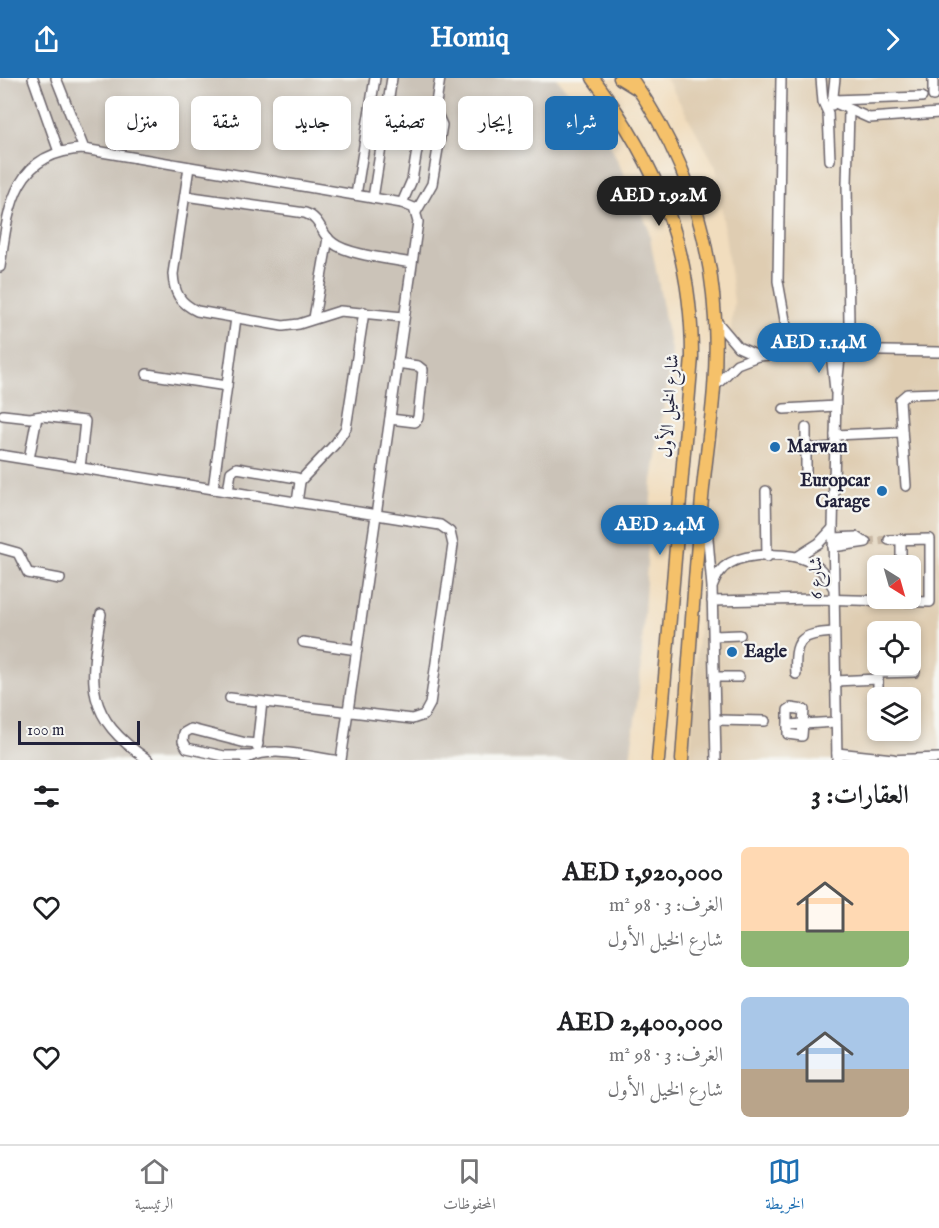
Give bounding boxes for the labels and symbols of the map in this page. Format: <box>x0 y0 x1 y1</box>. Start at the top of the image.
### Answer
pin: AED 1.92M <box>590 176 728 227</box>
pin: AED 1.14M <box>750 323 888 374</box>
street label: شارع الخيل الأول <box>652 353 687 459</box>
place label: Marwan <box>787 436 848 459</box>
marker: Marwan <box>768 440 782 454</box>
place label: Europcar Garage <box>800 470 871 514</box>
marker: Europcar Garage <box>875 484 889 498</box>
pin: AED 2.4M <box>598 505 722 556</box>
north arrow <box>867 555 921 609</box>
street label: شارع 6 <box>805 556 831 600</box>
place label: Eagle <box>744 641 788 664</box>
marker: Eagle <box>725 645 739 659</box>
scale bar <box>18 718 140 746</box>

